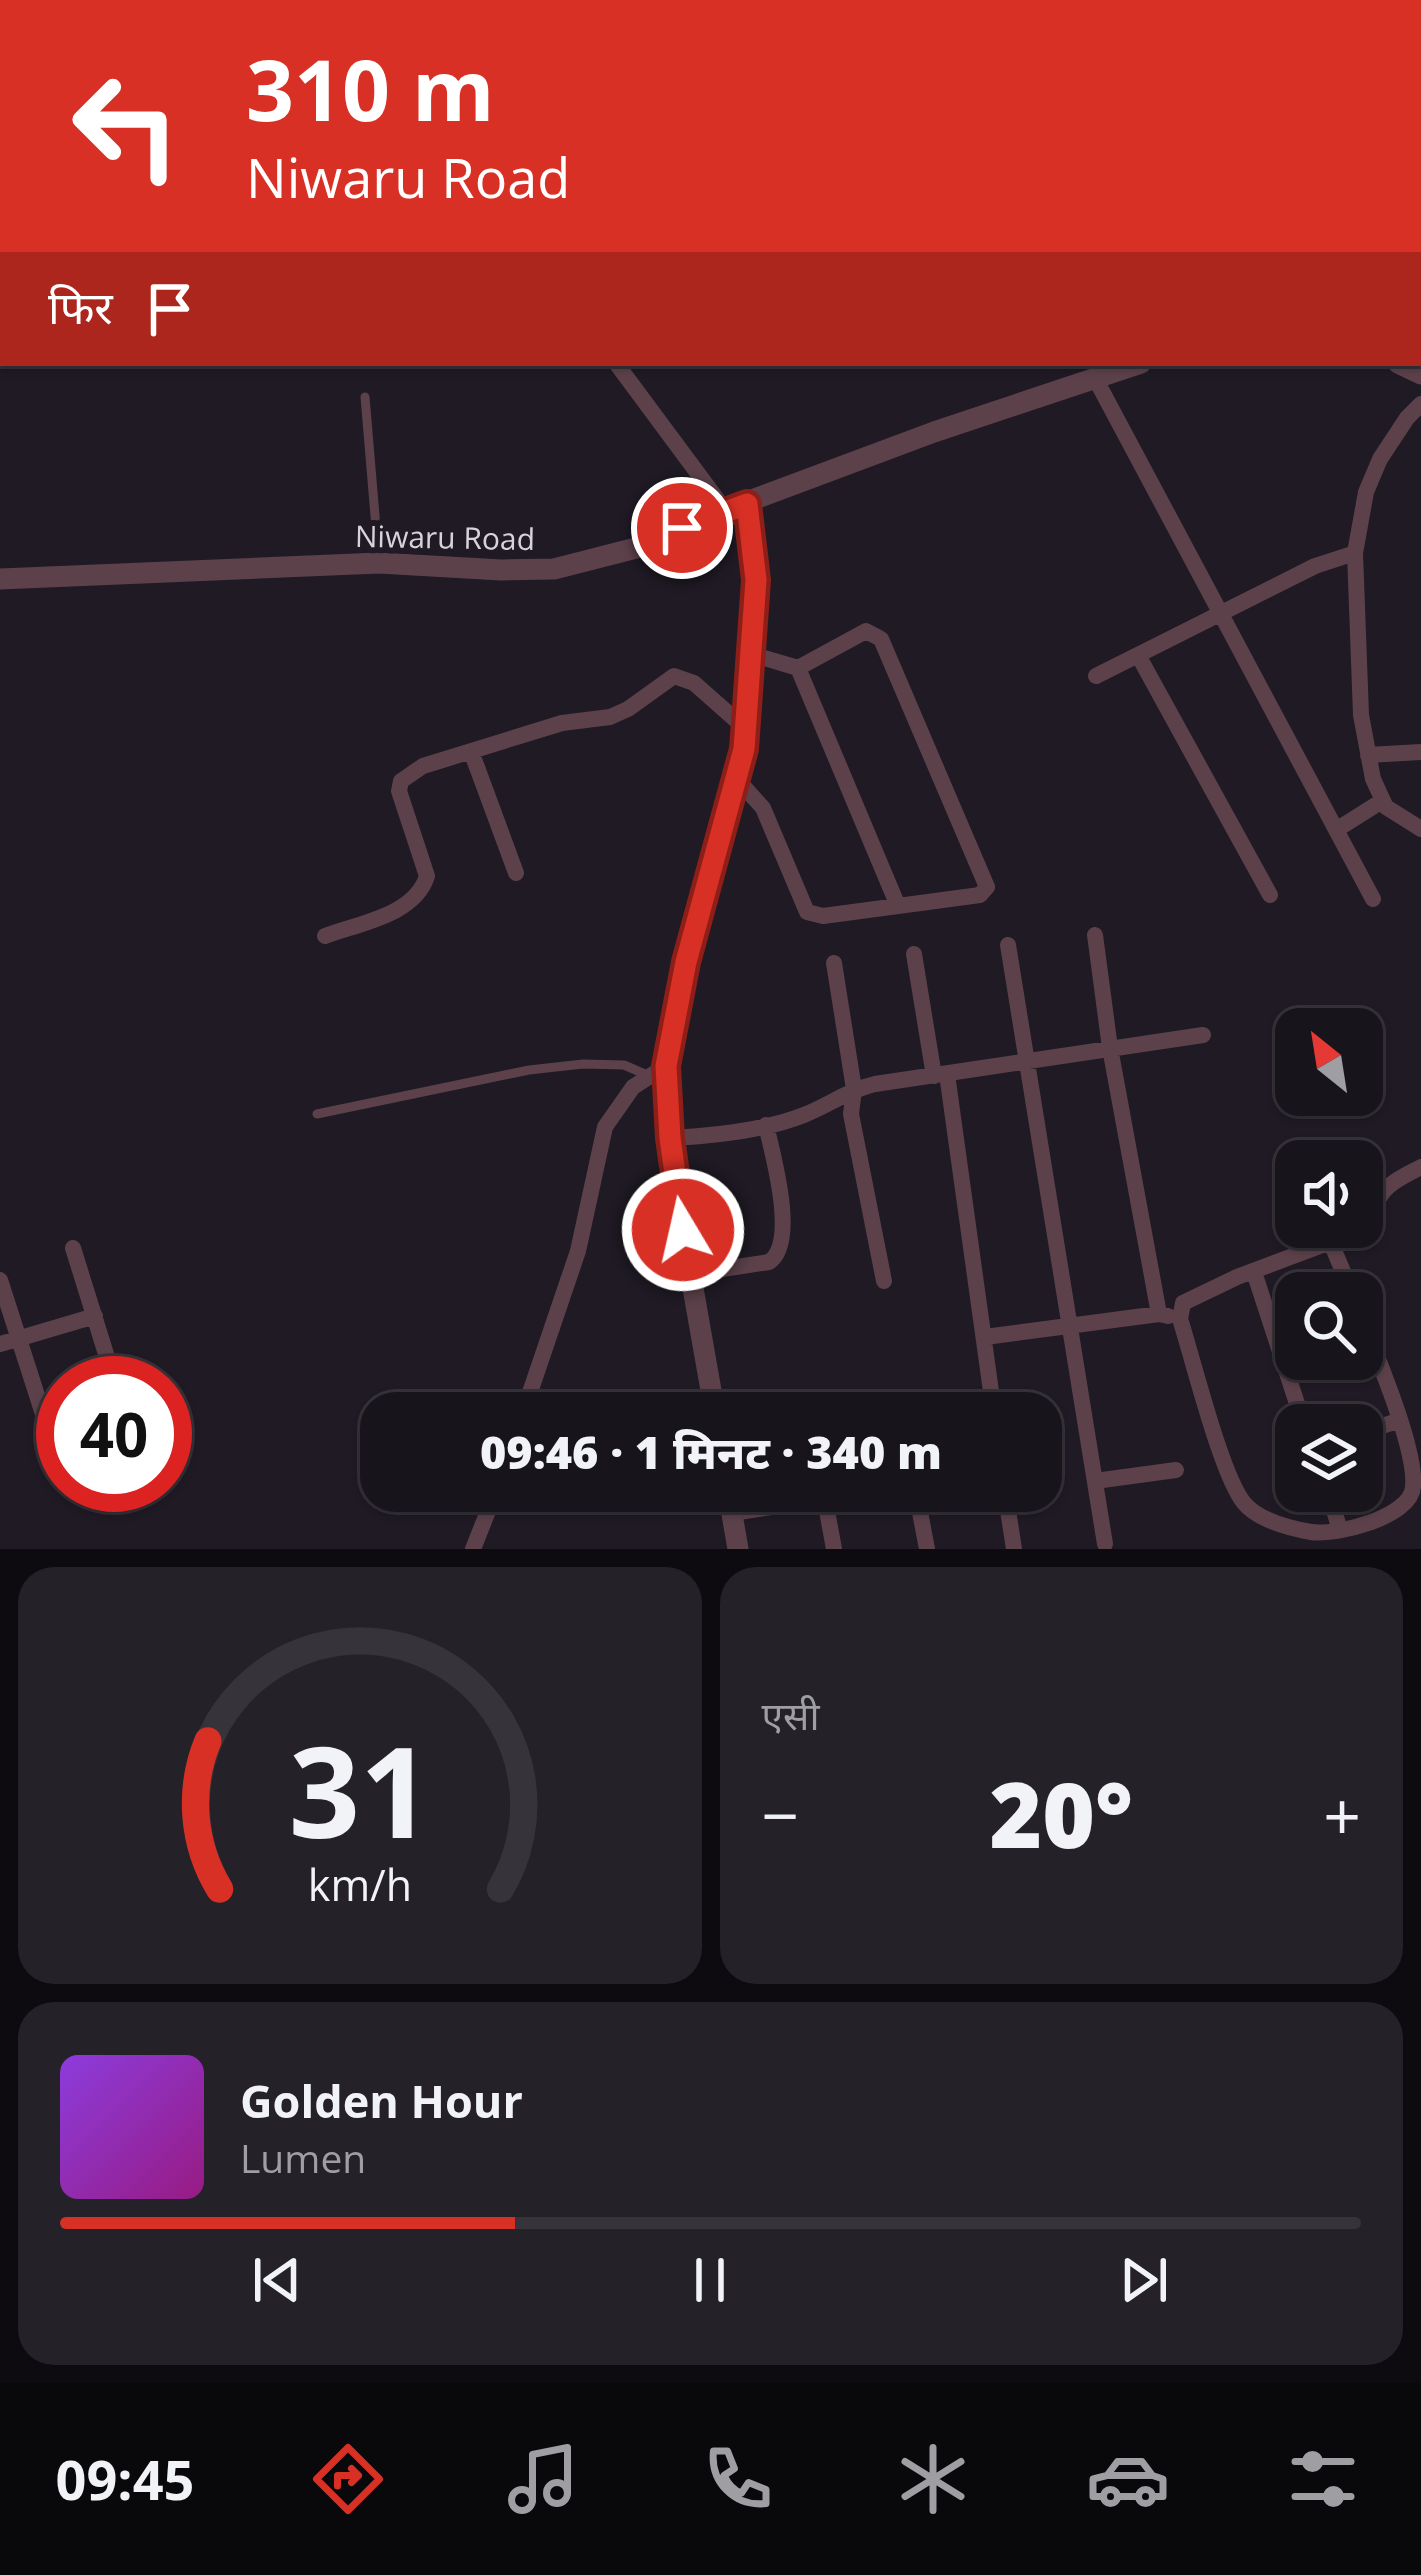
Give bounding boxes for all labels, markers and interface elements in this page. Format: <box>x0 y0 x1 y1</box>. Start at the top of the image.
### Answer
text: 310 m <box>246 31 494 146</box>
icon: left <box>48 48 204 204</box>
text: Niwaru Road <box>246 140 570 214</box>
text: फिर <box>48 276 113 337</box>
icon: arrive <box>137 276 203 342</box>
pin <box>631 477 733 579</box>
icon: arrive <box>649 495 715 561</box>
street label: Niwaru Road <box>355 515 535 559</box>
north arrow <box>1275 1008 1383 1116</box>
map controls <box>1275 1008 1383 1512</box>
button: sound <box>1275 1140 1383 1248</box>
position arrow <box>620 1167 746 1293</box>
button: search <box>1275 1272 1383 1380</box>
speed limit sign: 40 <box>36 1356 192 1512</box>
button: layers <box>1275 1404 1383 1512</box>
text: 09:46 · 1 मिनट · 340 m <box>480 1421 942 1482</box>
text: एसी <box>762 1688 820 1741</box>
text: 31 <box>288 1705 431 1875</box>
text: 20° <box>990 1752 1133 1874</box>
text: − <box>762 1769 799 1859</box>
text: + <box>1323 1769 1361 1859</box>
text: km/h <box>308 1854 412 1913</box>
text: Golden Hour <box>240 2070 523 2131</box>
text: Lumen <box>240 2131 366 2184</box>
icon: previous <box>244 2247 310 2313</box>
icon: pause <box>677 2247 743 2313</box>
icon: next <box>1111 2247 1177 2313</box>
icon: directions <box>306 2437 390 2521</box>
icon: music <box>501 2437 585 2521</box>
icon: phone <box>696 2437 780 2521</box>
icon: climate <box>891 2437 975 2521</box>
icon: car <box>1086 2437 1170 2521</box>
icon: filters <box>1281 2437 1365 2521</box>
text: 09:45 <box>56 2442 194 2516</box>

